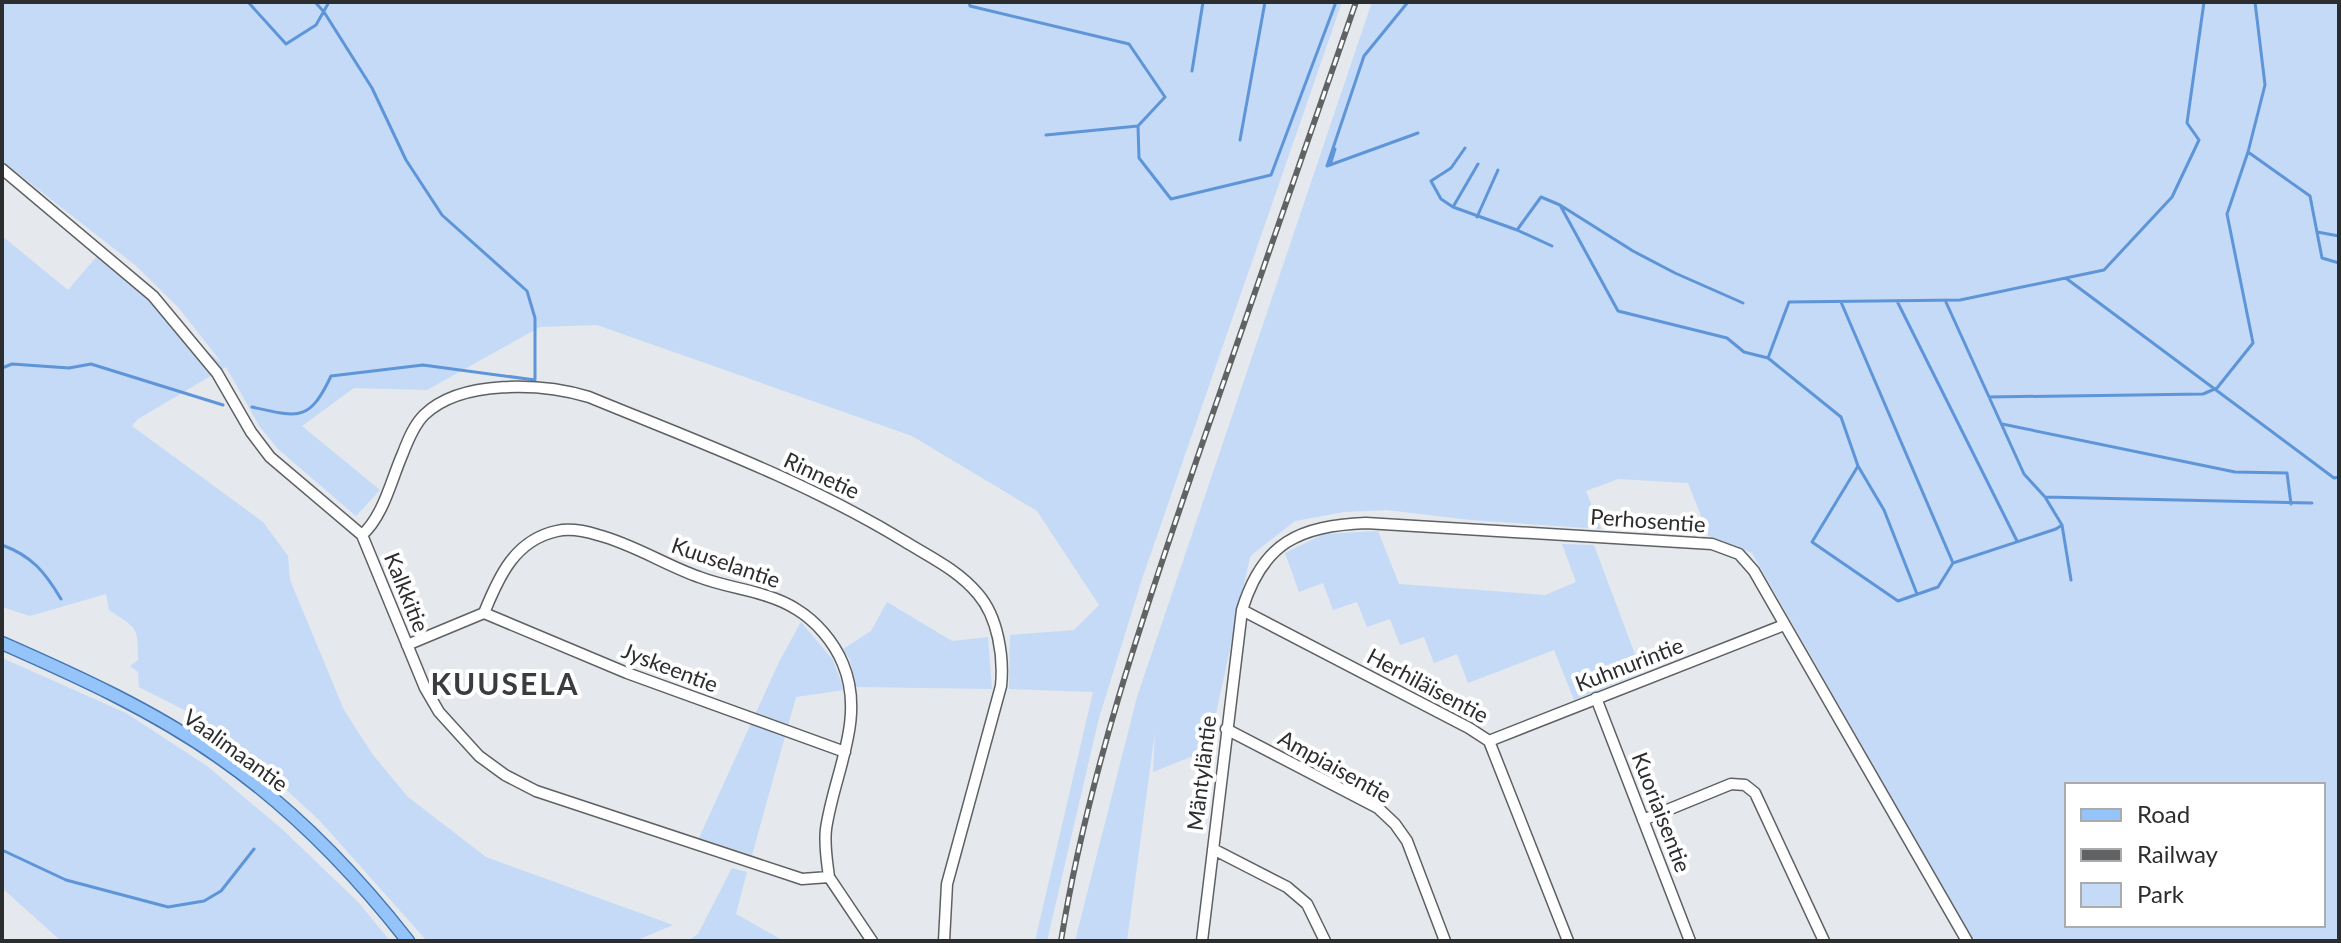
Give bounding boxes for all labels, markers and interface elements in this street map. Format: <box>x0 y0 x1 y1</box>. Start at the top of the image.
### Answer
street label: Rinnetie <box>780 446 864 504</box>
street label: Perhosentie <box>1589 503 1707 537</box>
street label: Kuuselantie <box>668 531 784 593</box>
street label: Kalkkitie <box>379 548 435 636</box>
street label: Kuhnurintie <box>1571 631 1687 697</box>
street label: Jyskeentie <box>618 636 722 698</box>
street label: Herhiläisentie <box>1363 642 1493 728</box>
district label: KUUSELA <box>430 665 580 701</box>
street label: Vaalimaantie <box>178 703 294 797</box>
street label: Mäntyläntie <box>1181 714 1221 832</box>
street label: Ampiaisentie <box>1274 724 1396 808</box>
street label: Kuoriaisentie <box>1627 748 1697 876</box>
legend <box>2065 783 2325 927</box>
text: Road <box>2137 799 2190 828</box>
text: Railway <box>2137 839 2219 868</box>
text: Park <box>2137 879 2185 908</box>

